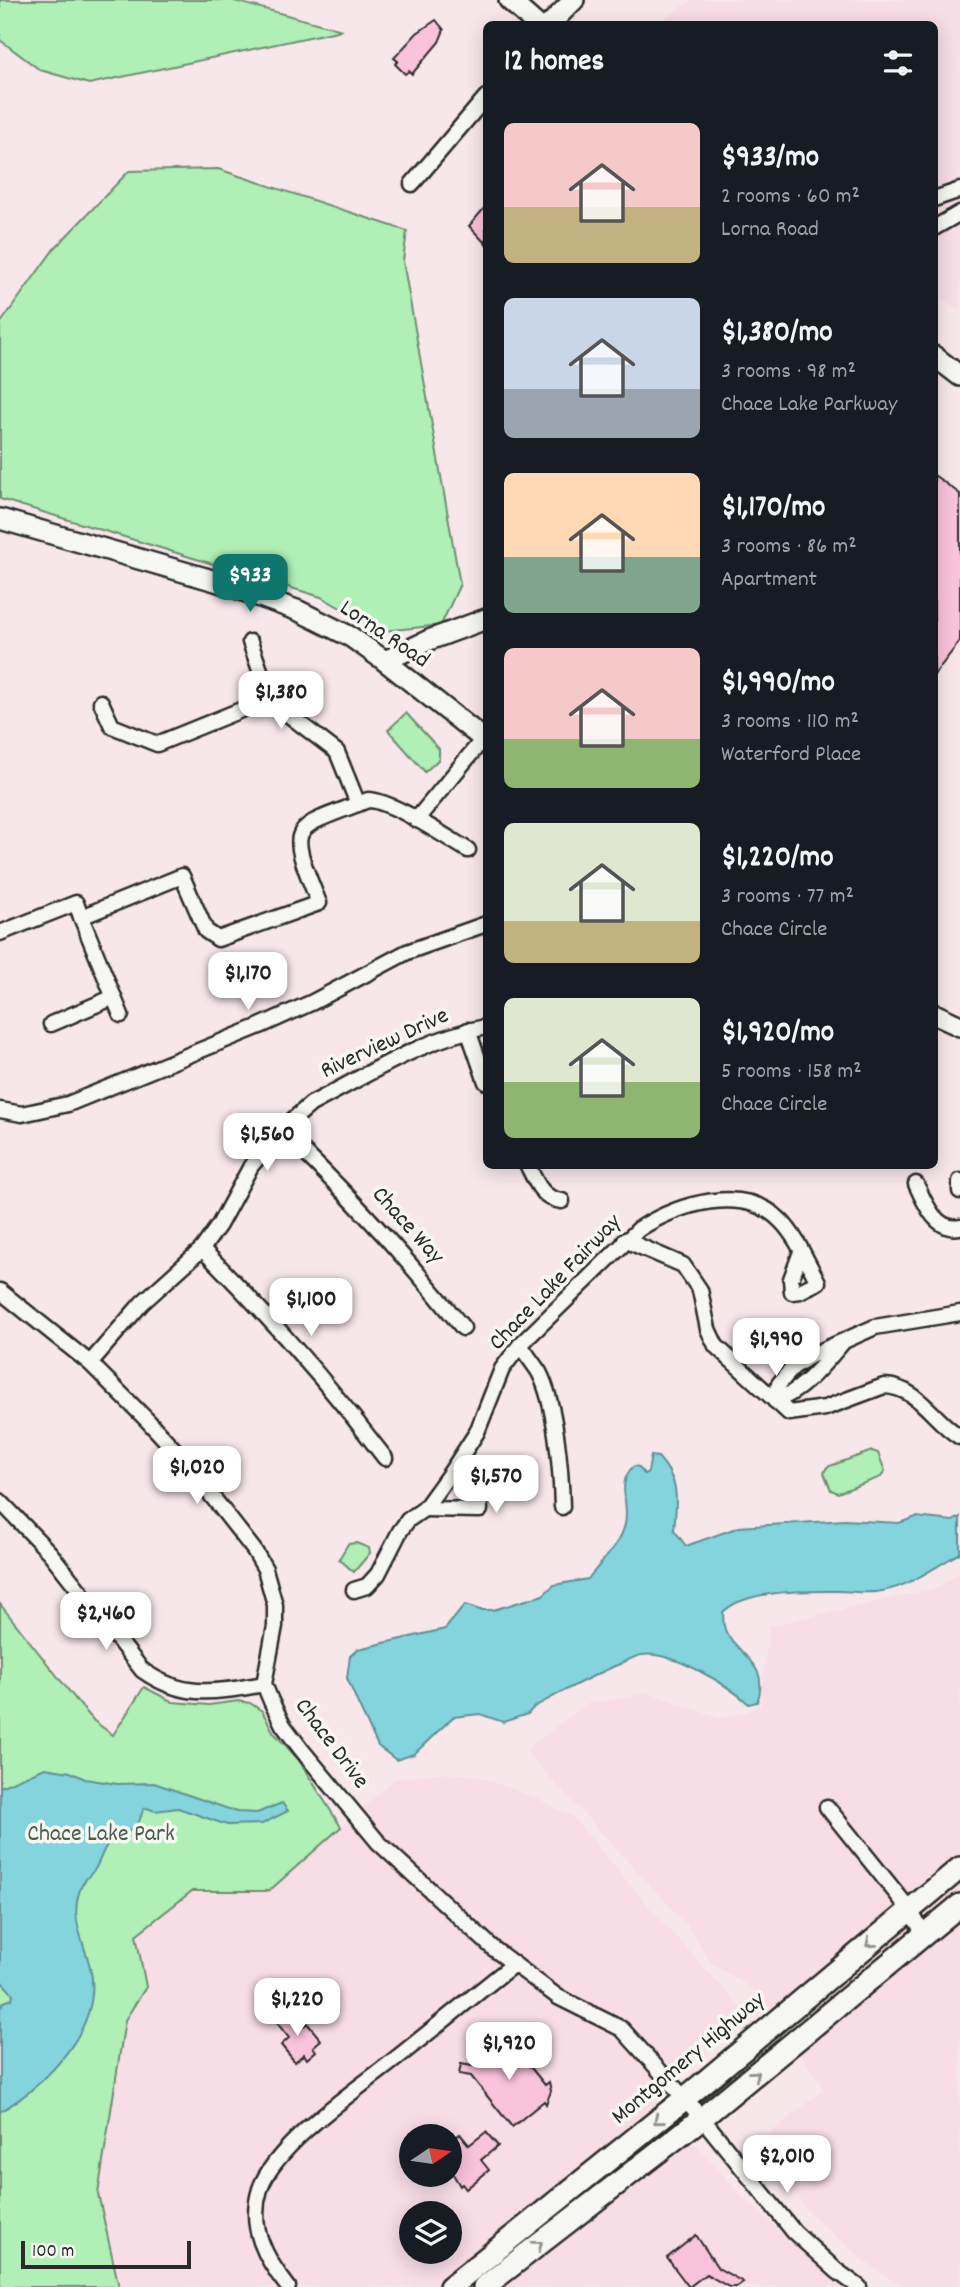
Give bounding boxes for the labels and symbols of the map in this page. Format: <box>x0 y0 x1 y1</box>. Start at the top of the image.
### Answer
pin: $933 <box>209 554 291 614</box>
street label: Lorna Road <box>332 592 436 678</box>
pin: $1,380 <box>224 672 338 731</box>
pin: $1,170 <box>191 953 305 1012</box>
street label: Riverview Drive <box>315 999 455 1089</box>
pin: $1,560 <box>210 1114 324 1173</box>
street label: Chace Way <box>363 1179 452 1273</box>
street label: Chace Lake Fairway <box>482 1206 631 1359</box>
pin: $1,100 <box>254 1278 368 1338</box>
pin: $1,990 <box>719 1318 833 1378</box>
pin: $1,020 <box>140 1446 254 1506</box>
pin: $1,570 <box>439 1456 553 1515</box>
pin: $2,460 <box>49 1592 163 1652</box>
street label: Chace Drive <box>286 1691 376 1797</box>
park label: Chace Lake Park <box>27 1818 175 1852</box>
one-way arrow <box>865 1935 878 1947</box>
pin: $1,220 <box>240 1979 354 2038</box>
street label: Montgomery Highway <box>605 1984 774 2134</box>
pin: $1,920 <box>452 2022 566 2082</box>
one-way arrow <box>746 2071 759 2083</box>
one-way arrow <box>653 2112 666 2124</box>
north arrow <box>399 2124 462 2188</box>
pin: $2,010 <box>730 2136 844 2195</box>
scale bar <box>21 2238 191 2270</box>
one-way arrow <box>530 2241 543 2254</box>

